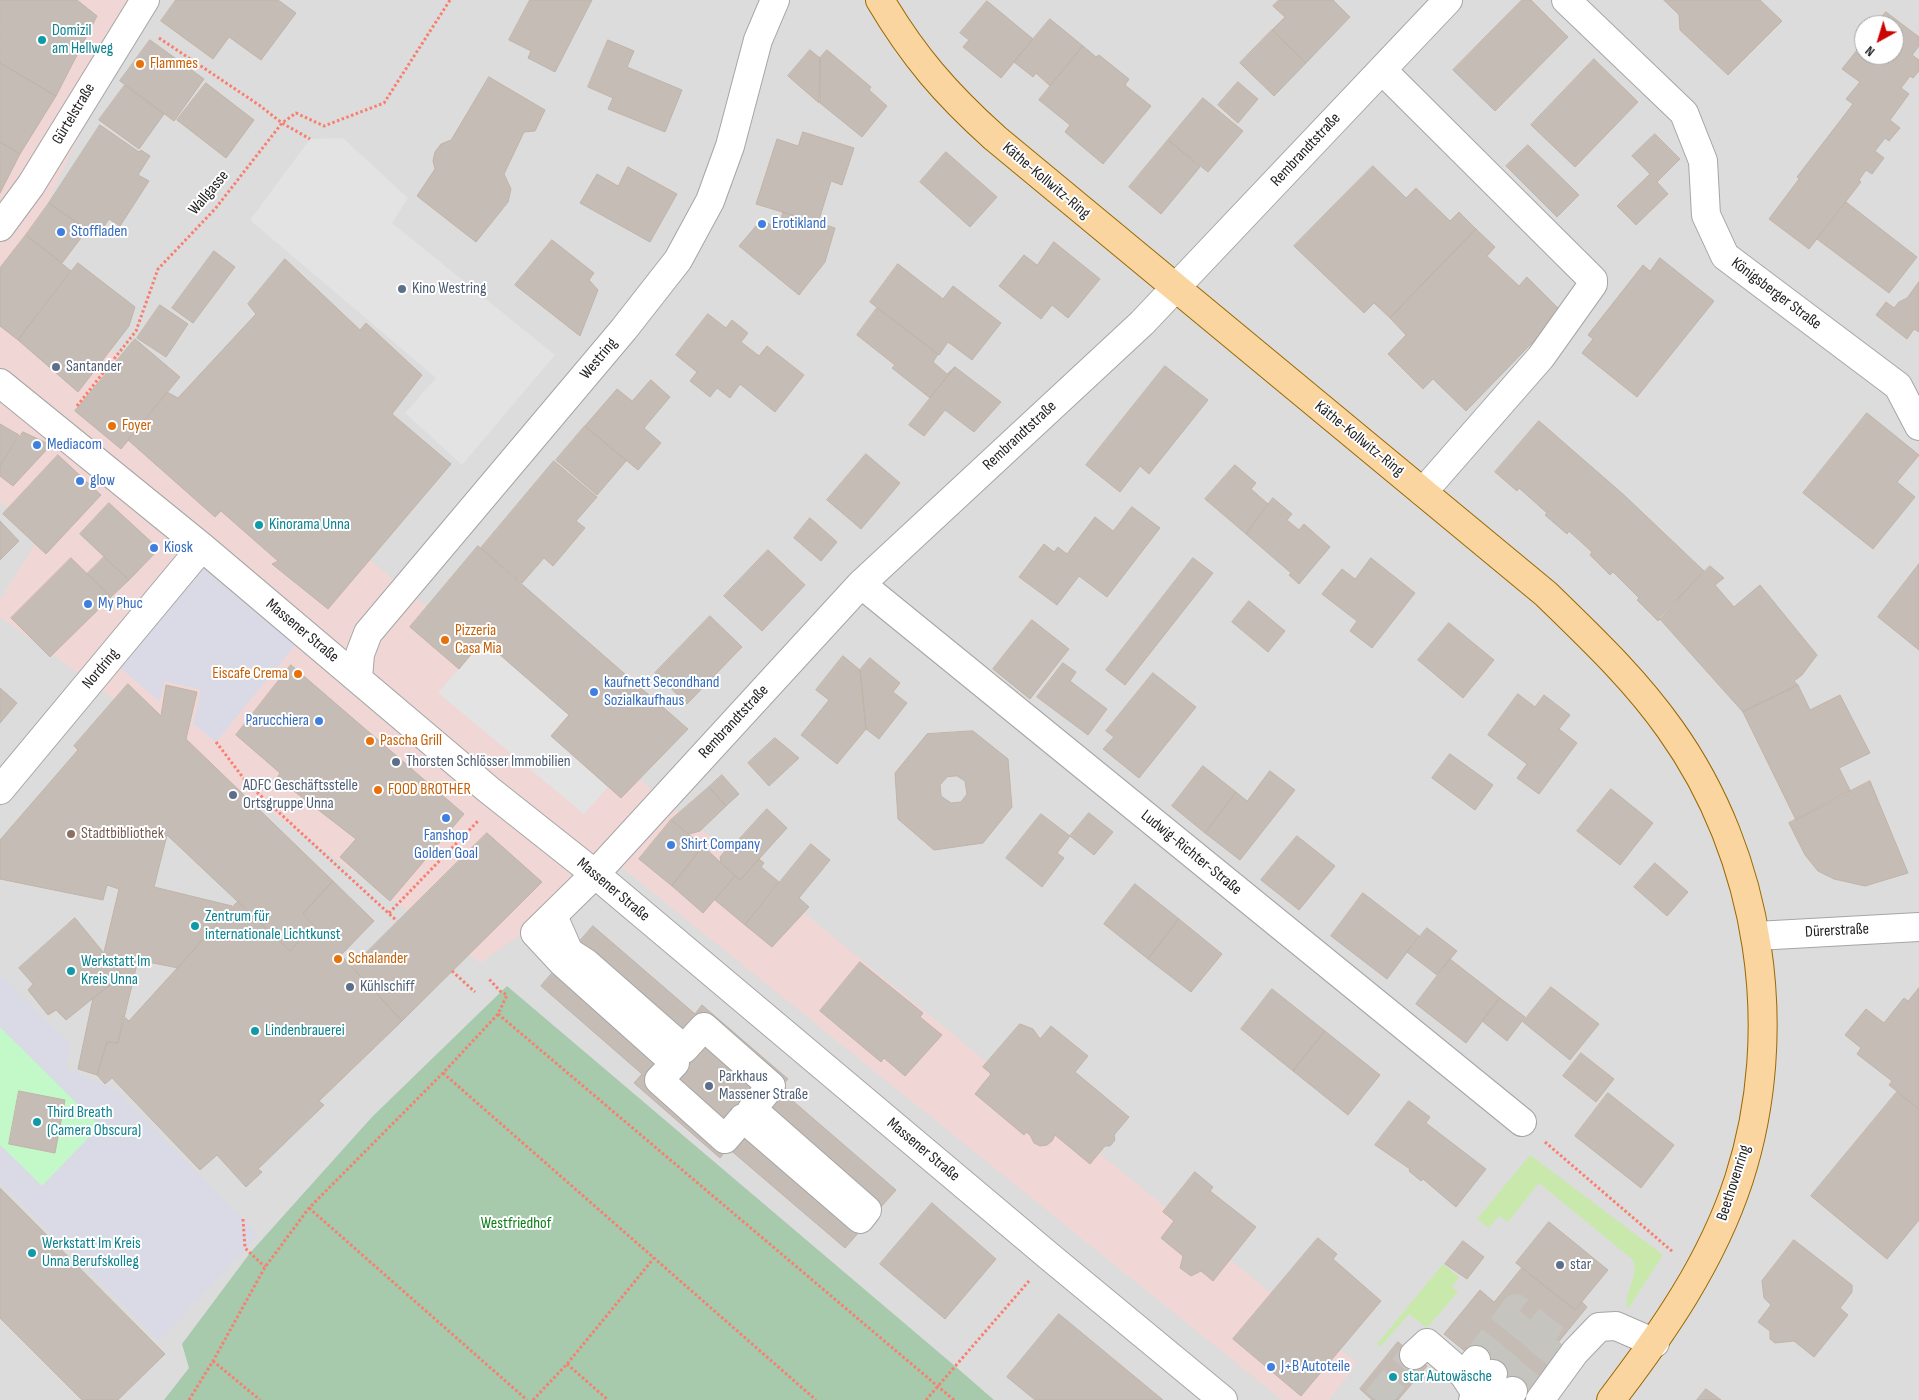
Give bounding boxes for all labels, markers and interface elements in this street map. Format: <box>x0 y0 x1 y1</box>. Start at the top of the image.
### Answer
north arrow <box>1854 15 1904 65</box>
place label: Domizil am Hellweg <box>52 21 113 59</box>
marker: Domizil am Hellweg <box>36 34 48 46</box>
text: N <box>1862 42 1878 60</box>
place label: Flammes <box>150 54 198 74</box>
marker: Flammes <box>134 58 146 70</box>
street label: Gürtelstraße <box>48 80 100 148</box>
street label: Rembrandtstraße <box>1267 109 1345 191</box>
street label: Käthe-Kollwitz-Ring <box>998 139 1094 223</box>
street label: Wallgasse <box>185 167 233 219</box>
place label: Erotikland <box>772 214 826 234</box>
marker: Erotikland <box>756 218 768 230</box>
place label: Stoffladen <box>71 222 127 242</box>
marker: Stoffladen <box>55 226 67 238</box>
street label: Königsberger Straße <box>1727 254 1825 334</box>
place label: Kino Westring <box>412 279 486 299</box>
marker: Kino Westring <box>396 283 408 295</box>
street label: Westring <box>576 334 622 384</box>
place label: Santander <box>66 357 121 377</box>
marker: Santander <box>50 361 62 373</box>
street label: Rembrandtstraße <box>979 397 1061 475</box>
street label: Käthe-Kollwitz-Ring <box>1311 397 1407 481</box>
place label: Foyer <box>122 416 151 436</box>
marker: Foyer <box>106 420 118 432</box>
place label: Mediacom <box>47 435 102 455</box>
marker: Mediacom <box>31 439 43 451</box>
place label: glow <box>90 471 115 491</box>
marker: glow <box>74 475 86 487</box>
place label: Kinorama Unna <box>269 515 350 535</box>
marker: Kinorama Unna <box>253 519 265 531</box>
place label: Kiosk <box>164 538 193 558</box>
marker: Kiosk <box>148 542 160 554</box>
place label: My Phuc <box>98 594 143 614</box>
street label: Massener Straße <box>262 595 342 667</box>
marker: My Phuc <box>82 598 94 610</box>
place label: Pizzeria Casa Mia <box>455 621 502 659</box>
marker: Pizzeria Casa Mia <box>439 634 451 646</box>
street label: Nordring <box>79 645 123 693</box>
place label: Eiscafe Crema <box>212 664 288 684</box>
marker: Eiscafe Crema <box>292 668 304 680</box>
place label: kaufnett Secondhand Sozialkaufhaus <box>604 673 719 711</box>
street label: Rembrandtstraße <box>695 681 773 763</box>
marker: kaufnett Secondhand Sozialkaufhaus <box>588 686 600 698</box>
place label: Parucchiera <box>246 711 309 731</box>
marker: Parucchiera <box>313 715 325 727</box>
place label: Pascha Grill <box>380 731 442 751</box>
marker: Pascha Grill <box>364 735 376 747</box>
place label: Thorsten Schlösser Immobilien <box>406 752 571 772</box>
marker: Thorsten Schlösser Immobilien <box>390 756 402 768</box>
place label: ADFC Geschäftsstelle Ortsgruppe Unna <box>243 776 358 814</box>
place label: FOOD BROTHER <box>388 780 471 800</box>
marker: FOOD BROTHER <box>372 784 384 796</box>
marker: ADFC Geschäftsstelle Ortsgruppe Unna <box>227 789 239 801</box>
street label: Ludwig-Richter-Straße <box>1137 806 1245 900</box>
marker: Fanshop Golden Goal <box>440 812 452 824</box>
place label: Stadtbibliothek <box>81 824 164 844</box>
place label: Fanshop Golden Goal <box>414 826 478 864</box>
marker: Stadtbibliothek <box>65 828 77 840</box>
place label: Shirt Company <box>681 835 760 855</box>
marker: Shirt Company <box>665 839 677 851</box>
street label: Massener Straße <box>573 854 653 926</box>
place label: Zentrum für internationale Lichtkunst <box>205 907 341 945</box>
marker: Zentrum für internationale Lichtkunst <box>189 920 201 932</box>
street label: Dürerstraße <box>1805 920 1869 942</box>
place label: Schalander <box>348 949 408 969</box>
place label: Werkstatt Im Kreis Unna <box>81 952 151 990</box>
marker: Schalander <box>332 953 344 965</box>
marker: Werkstatt Im Kreis Unna <box>65 965 77 977</box>
place label: Kühlschiff <box>360 977 415 997</box>
marker: Kühlschiff <box>344 981 356 993</box>
place label: Lindenbrauerei <box>265 1021 345 1041</box>
marker: Lindenbrauerei <box>249 1025 261 1037</box>
place label: Parkhaus Massener Straße <box>719 1067 808 1105</box>
marker: Parkhaus Massener Straße <box>703 1080 715 1092</box>
place label: Third Breath (Camera Obscura) <box>47 1103 141 1141</box>
street label: Massener Straße <box>883 1114 963 1186</box>
marker: Third Breath (Camera Obscura) <box>31 1116 43 1128</box>
street label: Beethovenring <box>1713 1143 1755 1223</box>
park label: Westfriedhof <box>481 1214 551 1234</box>
place label: Werkstatt Im Kreis Unna Berufskolleg <box>42 1234 141 1272</box>
marker: Werkstatt Im Kreis Unna Berufskolleg <box>26 1247 38 1259</box>
place label: star <box>1570 1255 1591 1275</box>
marker: star <box>1554 1259 1566 1271</box>
place label: J+B Autoteile <box>1281 1357 1350 1377</box>
marker: J+B Autoteile <box>1265 1361 1277 1373</box>
place label: star Autowäsche <box>1403 1367 1492 1387</box>
marker: star Autowäsche <box>1387 1371 1399 1383</box>

